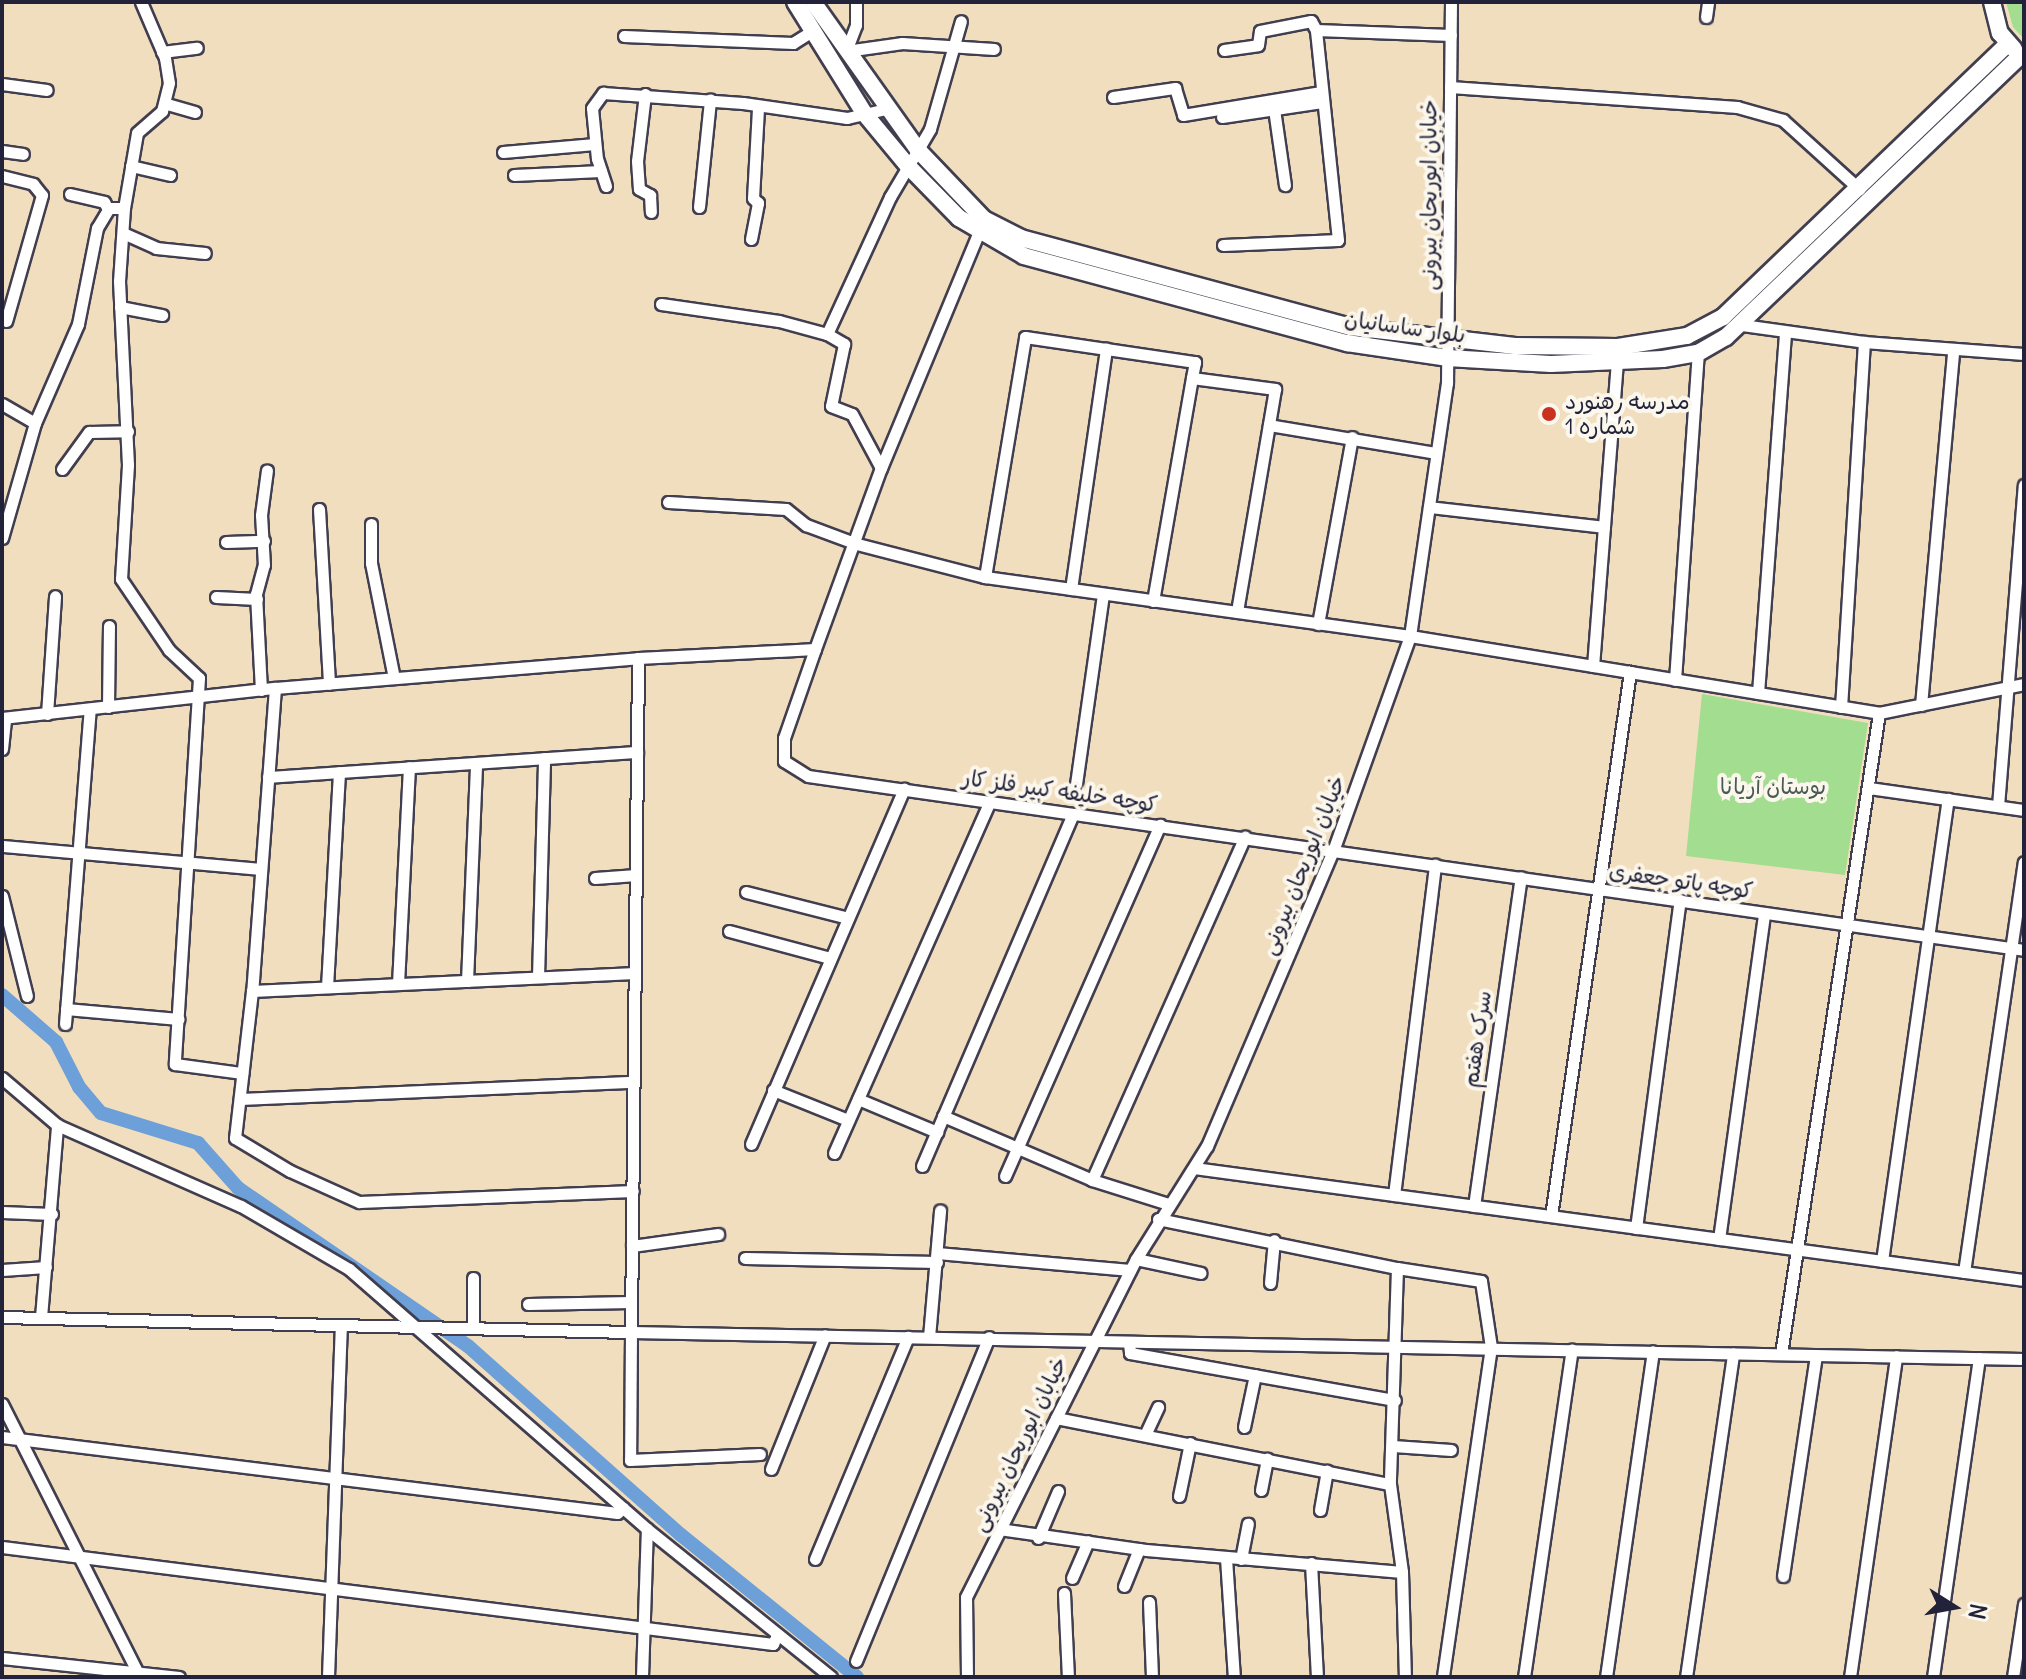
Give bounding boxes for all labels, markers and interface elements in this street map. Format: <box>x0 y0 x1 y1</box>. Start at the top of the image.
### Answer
street label: خیابان ابوریحان بیرونی <box>1416 99 1442 291</box>
street label: بلوار ساسانیان <box>1343 305 1467 349</box>
place label: مدرسه رهنورد شماره 1 <box>1565 388 1690 440</box>
marker: مدرسه رهنورد شماره 1 <box>1540 405 1558 423</box>
street label: کوچه خلیفه کبیر فلز کار <box>961 764 1159 818</box>
street label: خیابان ابوریحان بیرونی <box>1255 771 1351 959</box>
park label: بوستان آریانا <box>1720 774 1826 800</box>
street label: کوچه پاتو جعفری <box>1607 858 1755 904</box>
street label: سرک هفتم <box>1457 989 1497 1089</box>
street label: خیابان ابوریحان بیرونی <box>965 1352 1073 1536</box>
north arrow <box>1914 1567 1994 1647</box>
text: N <box>1962 1601 1993 1622</box>

